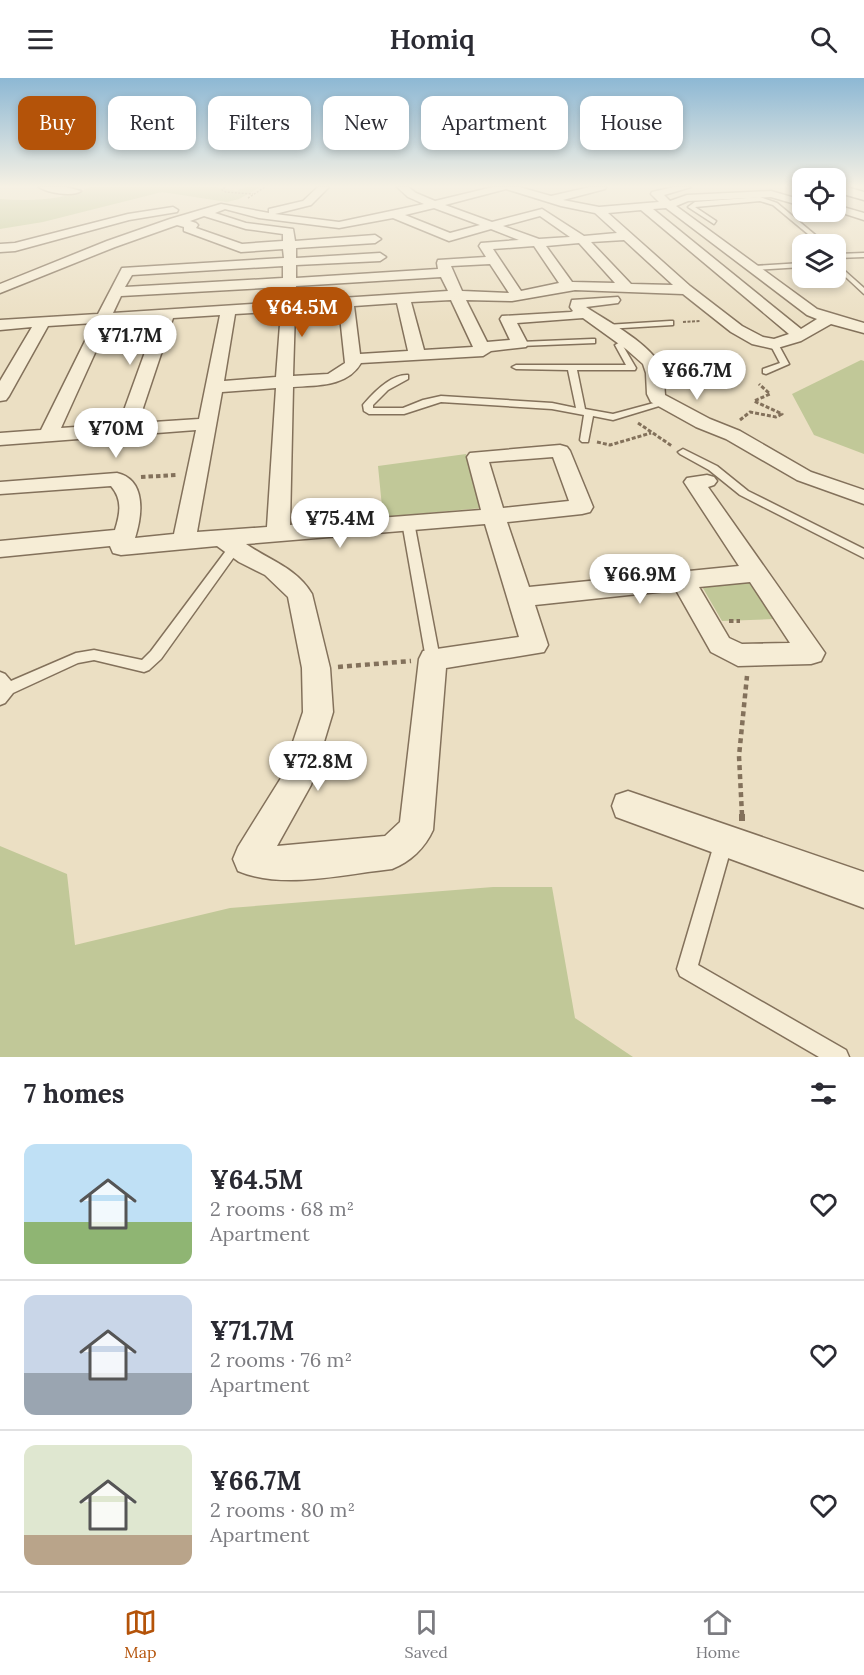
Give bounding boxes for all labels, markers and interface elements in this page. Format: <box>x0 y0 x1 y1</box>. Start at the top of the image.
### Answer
text: Homiq <box>390 22 474 56</box>
icon: menu <box>24 23 57 56</box>
icon: search <box>807 23 840 56</box>
chip: Buy <box>18 96 96 150</box>
chip: Rent <box>108 96 196 150</box>
chip: Filters <box>208 96 311 150</box>
chip: New <box>323 96 409 150</box>
chip: Apartment <box>421 96 568 150</box>
chip: House <box>580 96 683 150</box>
map controls <box>792 168 846 288</box>
button: locate <box>792 168 846 222</box>
button: layers <box>792 234 846 288</box>
pin: ¥64.5M <box>253 287 351 338</box>
text: ¥64.5M <box>266 294 338 319</box>
pin: ¥71.7M <box>81 315 179 366</box>
text: ¥71.7M <box>98 322 162 347</box>
pin: ¥66.7M <box>648 350 746 401</box>
text: ¥66.7M <box>662 357 732 382</box>
pin: ¥70M <box>80 408 152 459</box>
text: ¥70M <box>88 415 144 440</box>
pin: ¥75.4M <box>291 498 389 549</box>
text: ¥75.4M <box>305 505 375 530</box>
pin: ¥66.9M <box>591 554 689 605</box>
text: ¥66.9M <box>603 561 677 586</box>
pin: ¥72.8M <box>269 741 367 792</box>
text: ¥72.8M <box>283 748 353 773</box>
text: 7 homes <box>24 1077 124 1110</box>
icon: filters <box>807 1077 840 1110</box>
text: ¥64.5M <box>210 1163 303 1196</box>
icon: home <box>72 1168 144 1240</box>
icon: heart <box>807 1188 840 1221</box>
text: 2 rooms · 68 m² <box>210 1196 354 1221</box>
text: Apartment <box>210 1221 310 1246</box>
text: ¥71.7M <box>210 1314 294 1347</box>
icon: home <box>72 1319 144 1391</box>
icon: heart <box>807 1339 840 1372</box>
text: 2 rooms · 76 m² <box>210 1347 352 1372</box>
text: Apartment <box>210 1372 310 1397</box>
text: ¥66.7M <box>210 1464 301 1497</box>
icon: home <box>72 1469 144 1541</box>
icon: heart <box>807 1489 840 1522</box>
text: 2 rooms · 80 m² <box>210 1497 355 1522</box>
text: Apartment <box>210 1522 310 1547</box>
tab: Map <box>124 1606 157 1662</box>
tab: Saved <box>405 1606 448 1662</box>
tab: Home <box>696 1606 740 1662</box>

